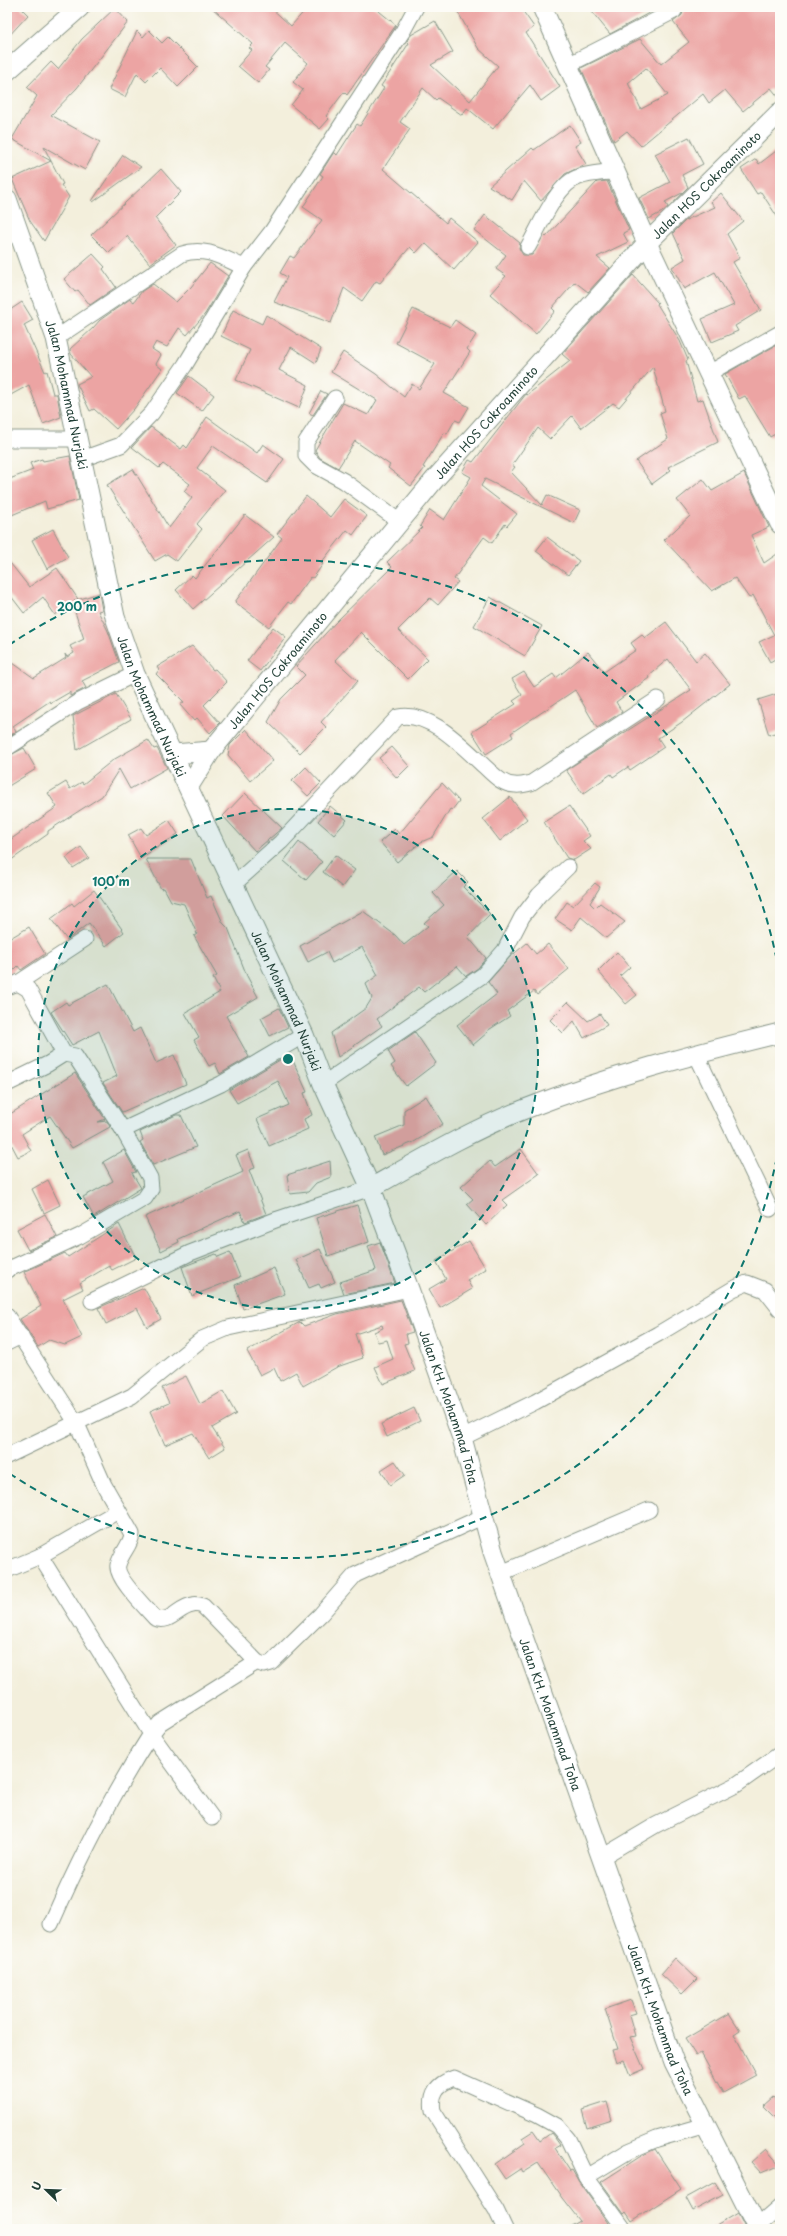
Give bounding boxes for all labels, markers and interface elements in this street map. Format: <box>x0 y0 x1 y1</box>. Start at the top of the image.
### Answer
street label: Jalan HOS Cokroaminoto <box>647 127 765 243</box>
street label: Jalan Mohammad Nurjaki <box>41 317 93 471</box>
street label: Jalan HOS Cokroaminoto <box>430 361 542 483</box>
text: 200 m <box>57 597 97 615</box>
street label: Jalan HOS Cokroaminoto <box>224 608 331 733</box>
street label: Jalan Mohammad Nurjaki <box>113 633 191 780</box>
text: 100 m <box>92 872 130 890</box>
street label: Jalan Mohammad Nurjaki <box>247 927 326 1074</box>
centre of rings <box>281 1052 295 1066</box>
street label: Jalan KH. Mohammad Toha <box>415 1327 483 1486</box>
street label: Jalan KH. Mohammad Toha <box>515 1635 586 1794</box>
street label: Jalan KH. Mohammad Toha <box>623 1941 698 2099</box>
north arrow <box>26 2170 66 2210</box>
text: U <box>27 2179 46 2193</box>

